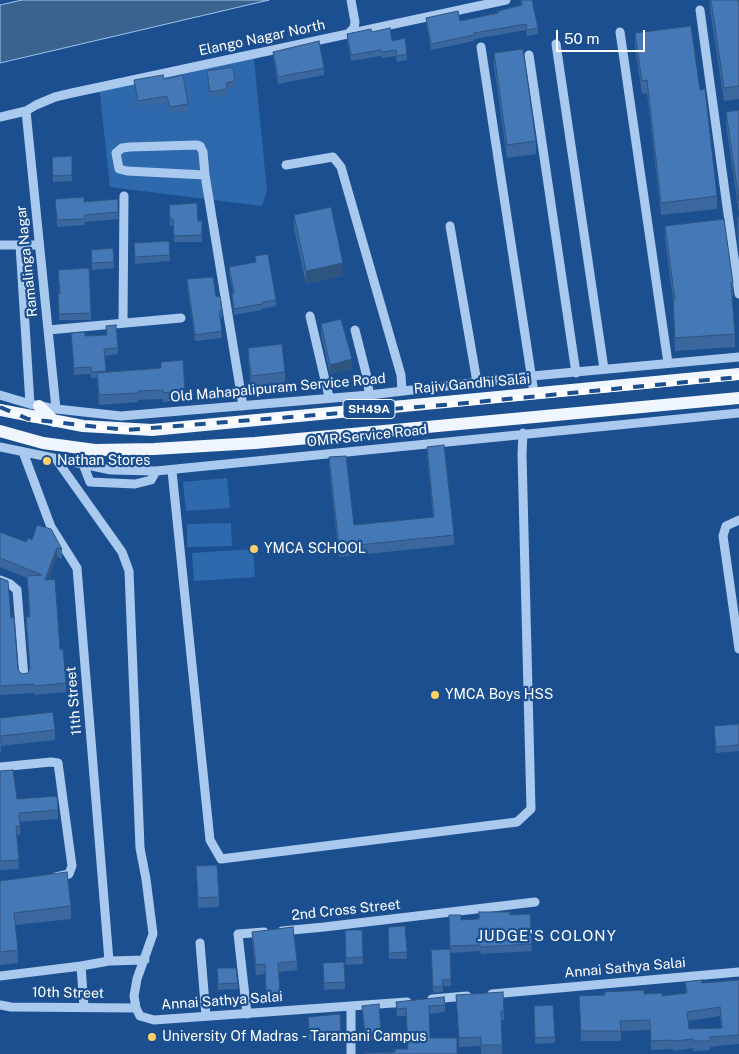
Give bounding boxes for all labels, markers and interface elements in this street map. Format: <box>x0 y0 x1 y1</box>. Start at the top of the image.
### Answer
street label: Elango Nagar North <box>197 16 327 60</box>
scale bar <box>559 20 648 52</box>
text: 50 m <box>564 30 599 47</box>
street label: Ramalinga Nagar <box>13 204 41 318</box>
street label: Old Mahapalipuram Service Road <box>170 370 386 406</box>
street label: Rajiv Gandhi Salai <box>413 371 531 397</box>
road number: SH49A <box>343 399 395 418</box>
street label: OMR Service Road <box>306 421 428 451</box>
place label: Nathan Stores <box>57 453 150 469</box>
marker: Nathan Stores <box>41 455 53 467</box>
place label: YMCA SCHOOL <box>264 541 366 557</box>
marker: YMCA SCHOOL <box>248 543 260 555</box>
street label: 11th Street <box>63 666 85 736</box>
place label: YMCA Boys HSS <box>445 687 553 703</box>
marker: YMCA Boys HSS <box>429 689 441 701</box>
street label: 2nd Cross Street <box>291 896 401 924</box>
district label: JUDGE'S COLONY <box>475 927 619 945</box>
street label: Annai Sathya Salai <box>564 954 686 982</box>
street label: 10th Street <box>32 984 104 1002</box>
street label: Annai Sathya Salai <box>161 988 283 1014</box>
place label: University Of Madras - Taramani Campus <box>162 1029 426 1045</box>
marker: University Of Madras - Taramani Campus <box>146 1031 158 1043</box>

